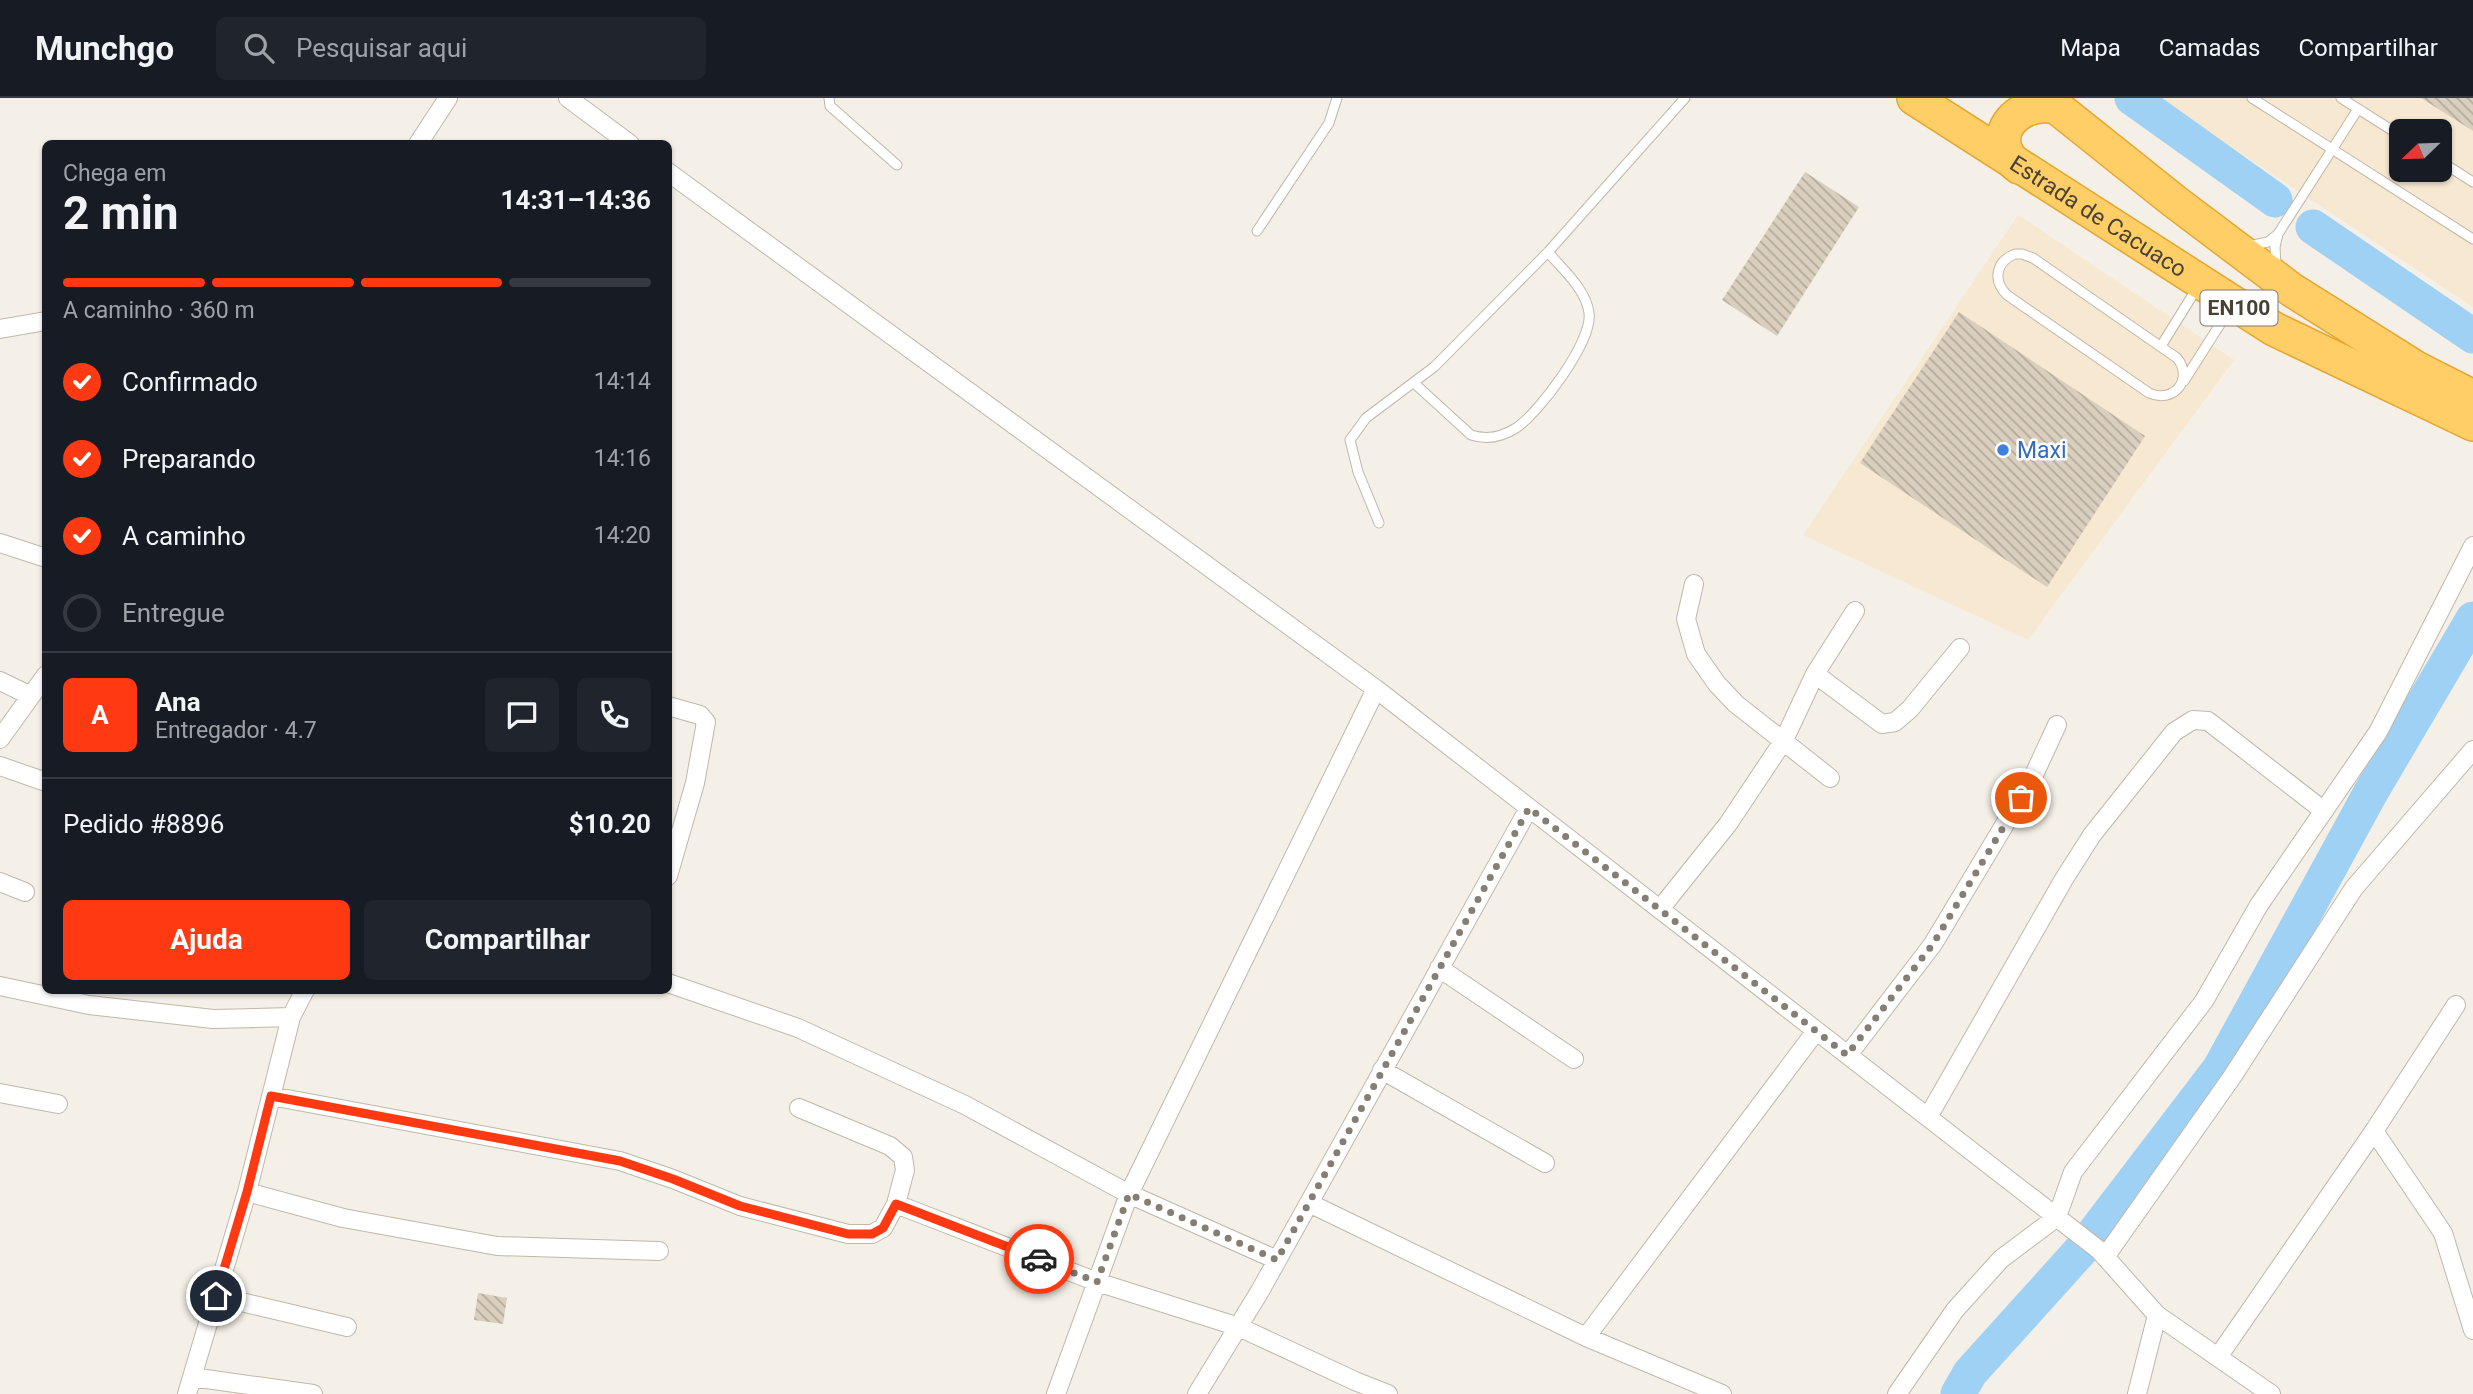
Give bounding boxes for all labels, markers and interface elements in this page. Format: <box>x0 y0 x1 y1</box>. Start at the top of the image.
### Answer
search box <box>216 17 706 80</box>
text: Munchgo <box>35 29 174 68</box>
icon: search <box>240 29 278 67</box>
text: Pesquisar aqui <box>296 33 467 63</box>
text: Mapa <box>2060 34 2121 62</box>
text: Camadas <box>2159 34 2260 62</box>
text: Compartilhar <box>2298 34 2438 62</box>
north arrow <box>2389 119 2452 182</box>
map controls <box>2389 119 2452 182</box>
street label: Estrada de Cacuaco <box>2005 150 2192 283</box>
text: Chega em <box>63 160 166 187</box>
text: 14:31–14:36 <box>501 185 651 215</box>
text: 2 min <box>63 186 179 240</box>
road number: EN100 <box>2200 290 2278 326</box>
text: A caminho · 360 m <box>63 297 255 324</box>
icon: check <box>63 363 101 401</box>
text: Confirmado <box>122 367 258 397</box>
text: 14:14 <box>594 368 651 395</box>
place label: Maxi <box>2017 437 2067 464</box>
icon: check <box>63 440 101 478</box>
marker: Maxi <box>1995 442 2011 458</box>
text: Preparando <box>122 444 256 474</box>
text: 14:16 <box>594 445 651 472</box>
icon: check <box>63 517 101 555</box>
text: A caminho <box>122 521 246 551</box>
text: 14:20 <box>594 522 651 549</box>
text: Entregue <box>122 598 225 628</box>
button: chat <box>485 678 559 752</box>
button: phone <box>577 678 651 752</box>
text: Ana <box>155 687 201 717</box>
text: A <box>91 700 109 730</box>
text: Entregador · 4.7 <box>155 717 317 744</box>
pin <box>1991 768 2051 828</box>
icon: bag <box>2002 779 2040 817</box>
text: Pedido #8896 <box>63 809 224 839</box>
text: $10.20 <box>569 809 651 839</box>
button: Ajuda <box>63 900 350 980</box>
button: Compartilhar <box>364 900 651 980</box>
courier <box>1004 1224 1074 1294</box>
icon: car <box>1020 1240 1058 1278</box>
pin <box>186 1266 246 1326</box>
icon: home <box>197 1277 235 1315</box>

